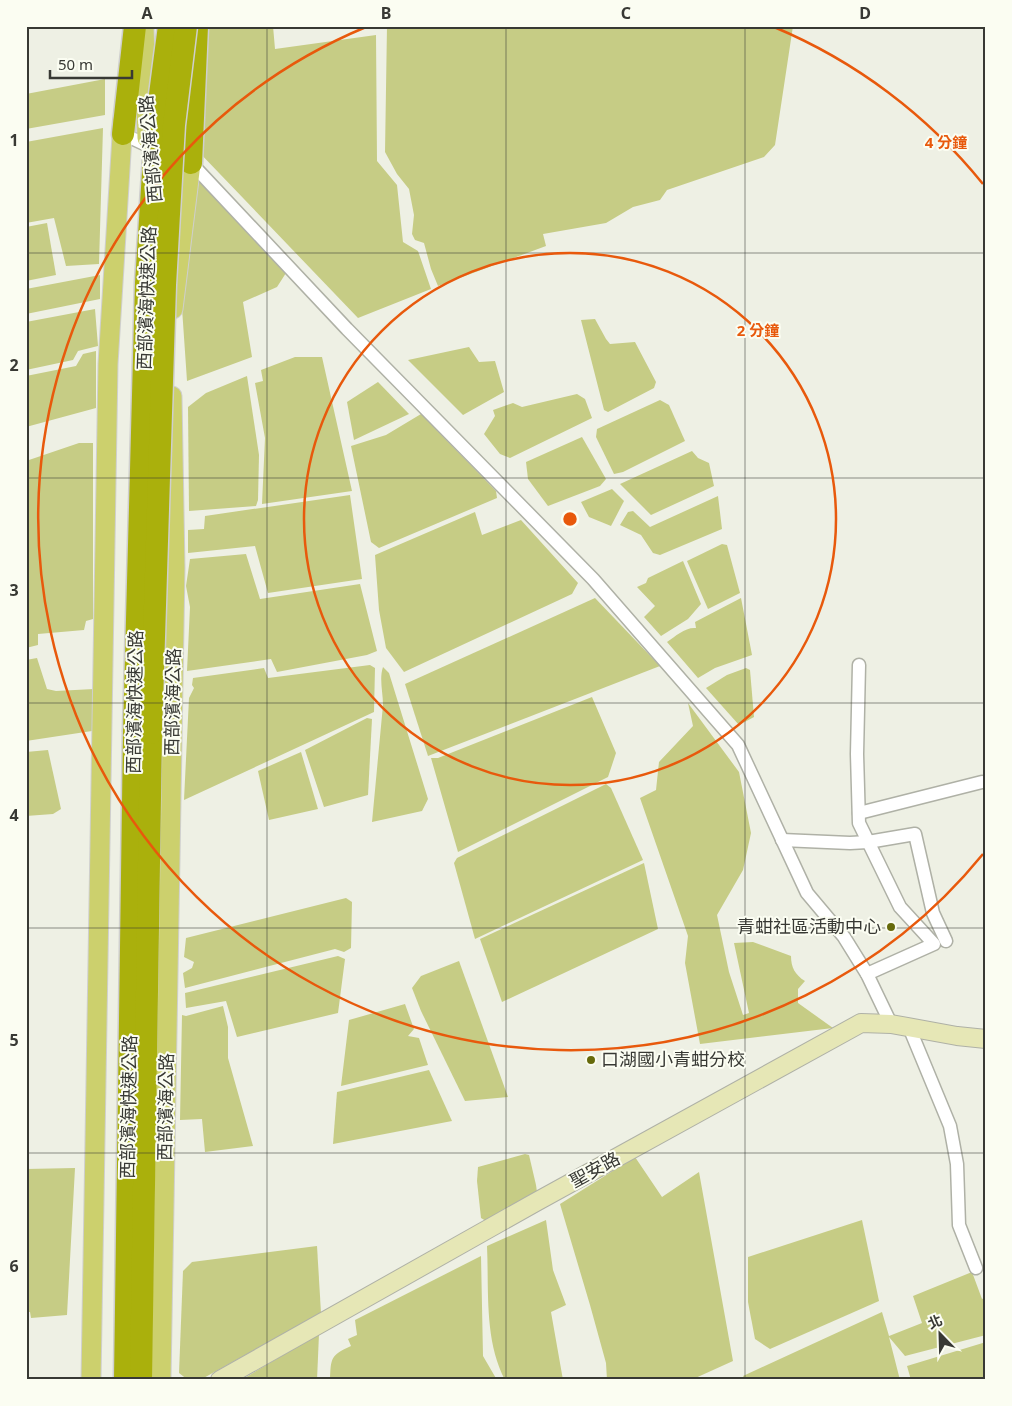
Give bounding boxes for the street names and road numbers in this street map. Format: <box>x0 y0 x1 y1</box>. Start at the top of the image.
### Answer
street label: 西部濱海公路 <box>133 94 167 204</box>
street label: 西部濱海快速公路 <box>131 226 161 370</box>
street label: 西部濱海快速公路 <box>121 630 147 774</box>
street label: 西部濱海公路 <box>159 648 185 756</box>
street label: 西部濱海快速公路 <box>115 1035 141 1179</box>
street label: 西部濱海公路 <box>152 1053 178 1161</box>
street label: 聖安路 <box>565 1146 624 1193</box>

